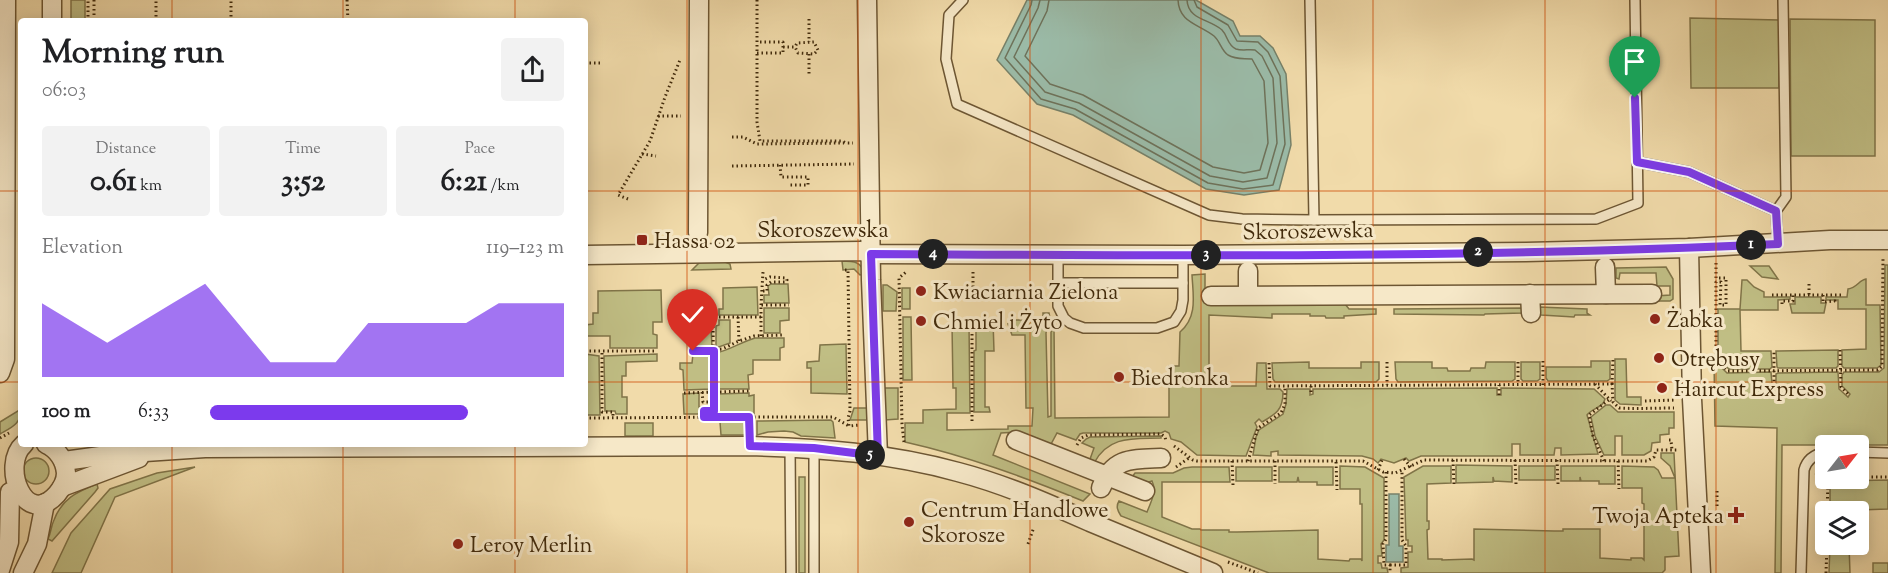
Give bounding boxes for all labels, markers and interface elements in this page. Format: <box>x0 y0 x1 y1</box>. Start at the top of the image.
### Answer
text: Morning run <box>42 30 224 78</box>
pin <box>1609 36 1660 98</box>
button: share <box>501 38 564 101</box>
icon: arrive <box>1618 45 1651 78</box>
text: 06:03 <box>42 77 86 106</box>
text: Distance <box>96 138 156 161</box>
text: Time <box>285 138 321 161</box>
text: Pace <box>465 138 495 161</box>
text: 0.61 <box>90 161 137 204</box>
text: 3:52 <box>281 161 325 204</box>
text: 6:21 <box>441 161 487 204</box>
text: km <box>137 175 162 198</box>
text: /km <box>487 175 520 198</box>
street label: Skoroszewska <box>757 216 889 248</box>
street label: Skoroszewska <box>1242 216 1374 250</box>
place label: Hassa 02 <box>654 227 735 259</box>
pin: 1 <box>1736 230 1766 260</box>
marker: Hassa 02 <box>635 233 649 247</box>
text: 1 <box>1748 233 1754 256</box>
text: Elevation <box>42 234 123 263</box>
text: 119–123 m <box>486 234 564 263</box>
pin: 2 <box>1463 237 1493 267</box>
pin: 4 <box>918 239 948 269</box>
pin: 3 <box>1191 240 1221 270</box>
text: 2 <box>1474 240 1482 263</box>
text: 4 <box>929 242 937 265</box>
text: 3 <box>1203 243 1209 266</box>
place label: Kwiaciarnia Zielona <box>933 278 1118 310</box>
marker: Kwiaciarnia Zielona <box>914 284 928 298</box>
pin <box>667 289 718 351</box>
icon: check <box>676 298 709 331</box>
place label: Żabka <box>1667 306 1723 338</box>
place label: Chmiel i Żyto <box>933 308 1062 340</box>
marker: Żabka <box>1648 312 1662 326</box>
marker: Chmiel i Żyto <box>914 314 928 328</box>
place label: Otrębusy <box>1671 345 1760 377</box>
marker: Otrębusy <box>1652 351 1666 365</box>
place label: Biedronka <box>1131 364 1229 396</box>
marker: Biedronka <box>1112 370 1126 384</box>
place label: Haircut Express <box>1674 375 1824 407</box>
marker: Haircut Express <box>1655 381 1669 395</box>
text: 100 m <box>42 398 91 427</box>
text: 6:33 <box>138 398 169 427</box>
north arrow <box>1815 435 1869 489</box>
map controls <box>1815 435 1869 555</box>
pin: 5 <box>855 440 885 470</box>
text: 5 <box>867 443 873 466</box>
place label: Centrum Handlowe Skorosze <box>921 496 1109 553</box>
button: layers <box>1815 501 1869 555</box>
place label: Twoja Apteka <box>1592 502 1724 534</box>
marker: Twoja Apteka <box>1729 508 1743 522</box>
marker: Centrum Handlowe Skorosze <box>902 515 916 529</box>
place label: Leroy Merlin <box>470 531 592 563</box>
marker: Leroy Merlin <box>451 537 465 551</box>

